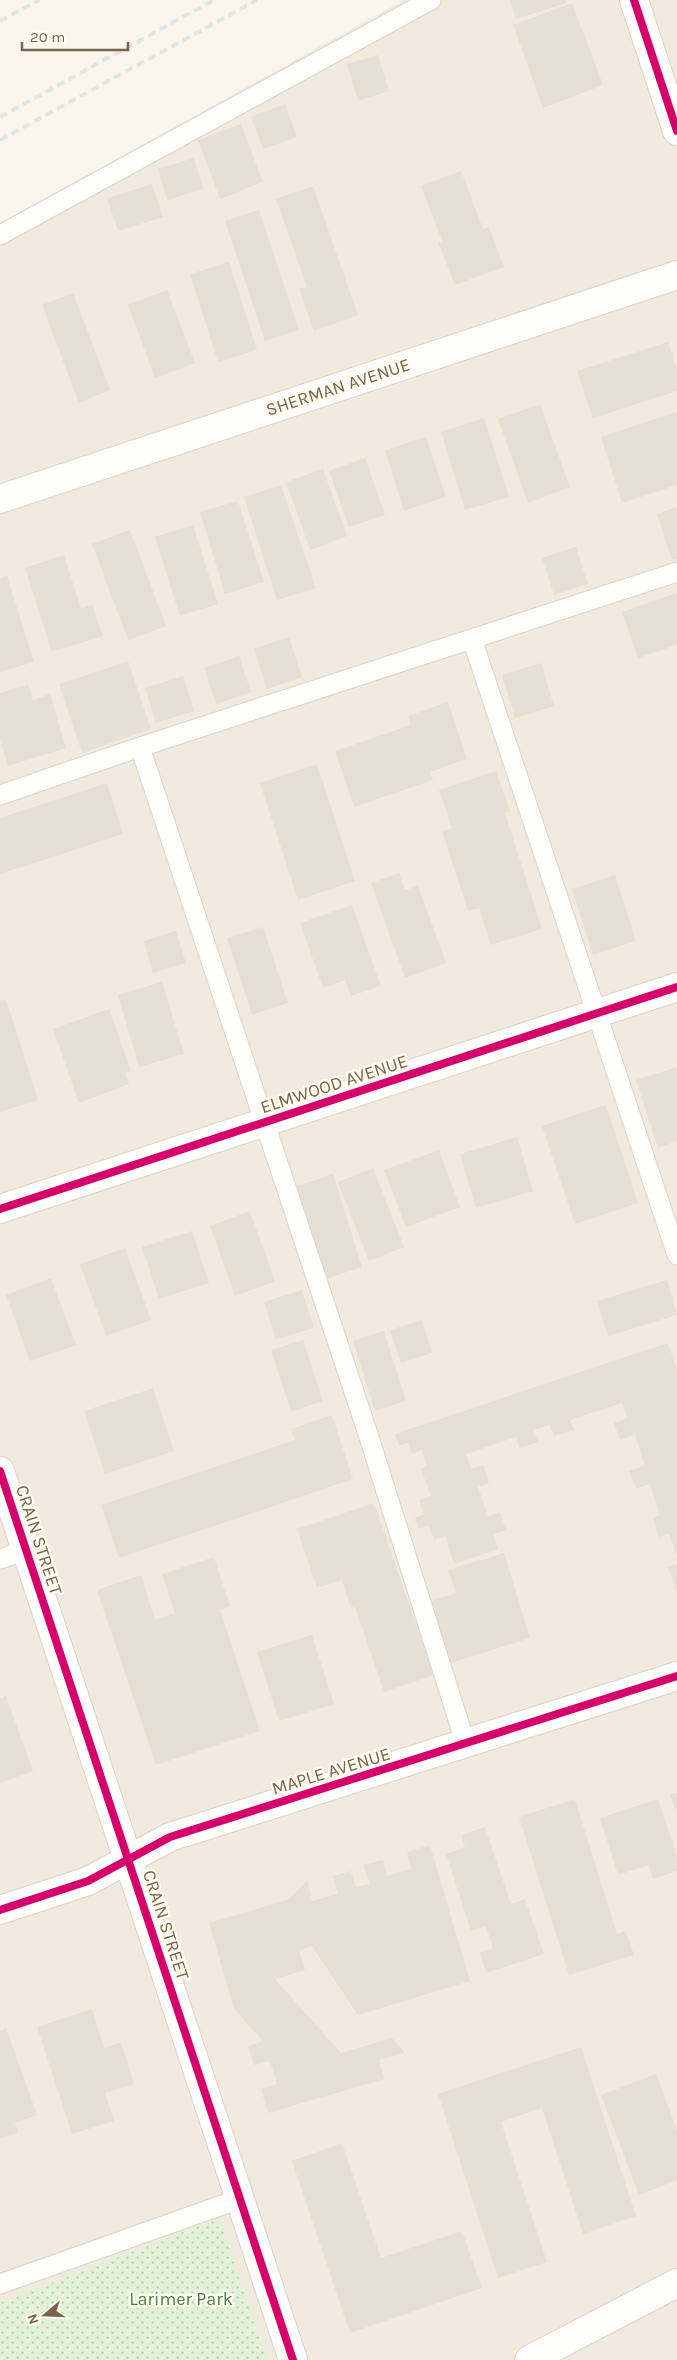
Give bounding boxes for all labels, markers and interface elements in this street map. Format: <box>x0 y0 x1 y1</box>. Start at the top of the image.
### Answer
scale bar <box>22 20 129 52</box>
text: 20 m <box>30 28 65 46</box>
street label: SHERMAN AVENUE <box>263 353 413 421</box>
street label: ELMWOOD AVENUE <box>258 1050 410 1118</box>
street label: CRAIN STREET <box>11 1482 67 1598</box>
street label: MAPLE AVENUE <box>269 1743 393 1799</box>
street label: CRAIN STREET <box>138 1867 194 1983</box>
park label: Larimer Park <box>129 2288 233 2310</box>
north arrow <box>20 2290 70 2340</box>
text: N <box>24 2312 43 2327</box>

